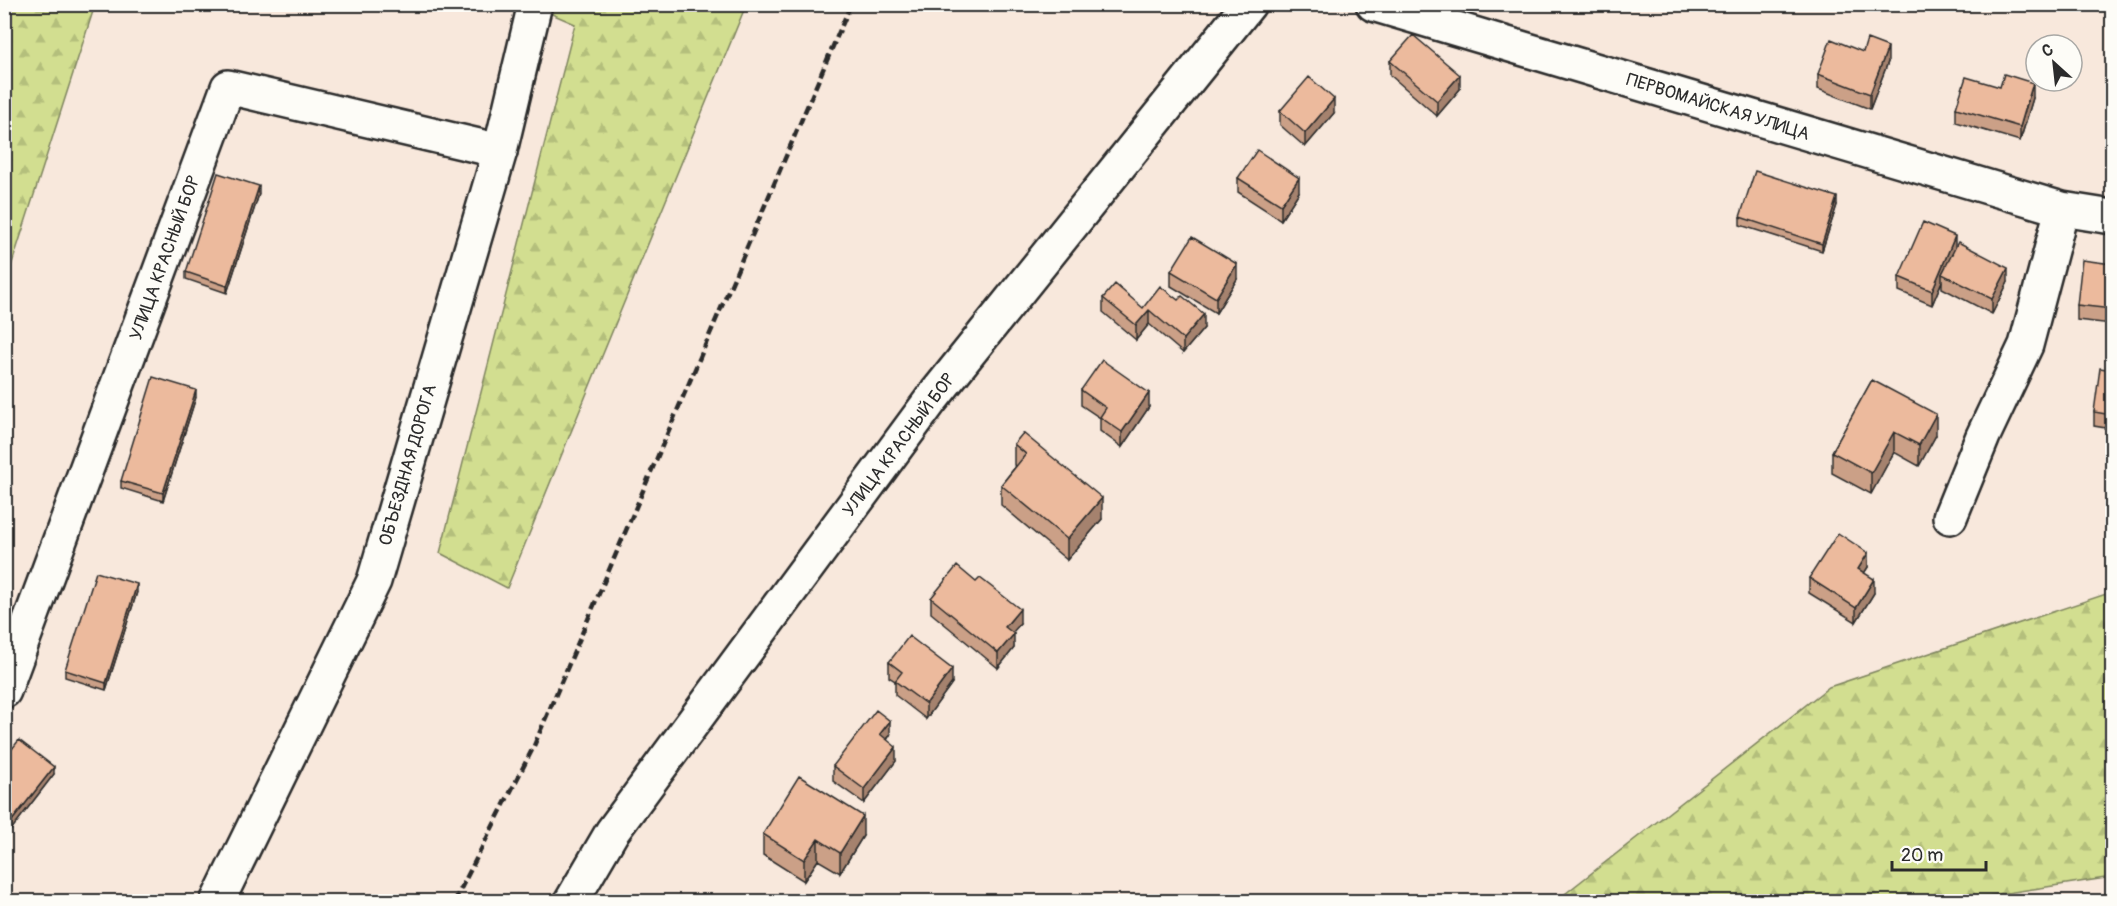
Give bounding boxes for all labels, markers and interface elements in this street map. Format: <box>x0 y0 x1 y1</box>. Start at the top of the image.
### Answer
north arrow <box>2024 33 2084 93</box>
text: С <box>2039 39 2057 62</box>
street label: ПЕРВОМАЙСКАЯ УЛИЦА <box>1624 68 1813 146</box>
street label: УЛИЦА КРАСНЫЙ БОР <box>125 173 205 343</box>
street label: УЛИЦА КРАСНЫЙ БОР <box>838 369 960 521</box>
street label: ОБЪЕЗДНАЯ ДОРОГА <box>374 381 442 548</box>
scale bar <box>1892 834 1986 872</box>
text: 20 m <box>1901 844 1943 867</box>

